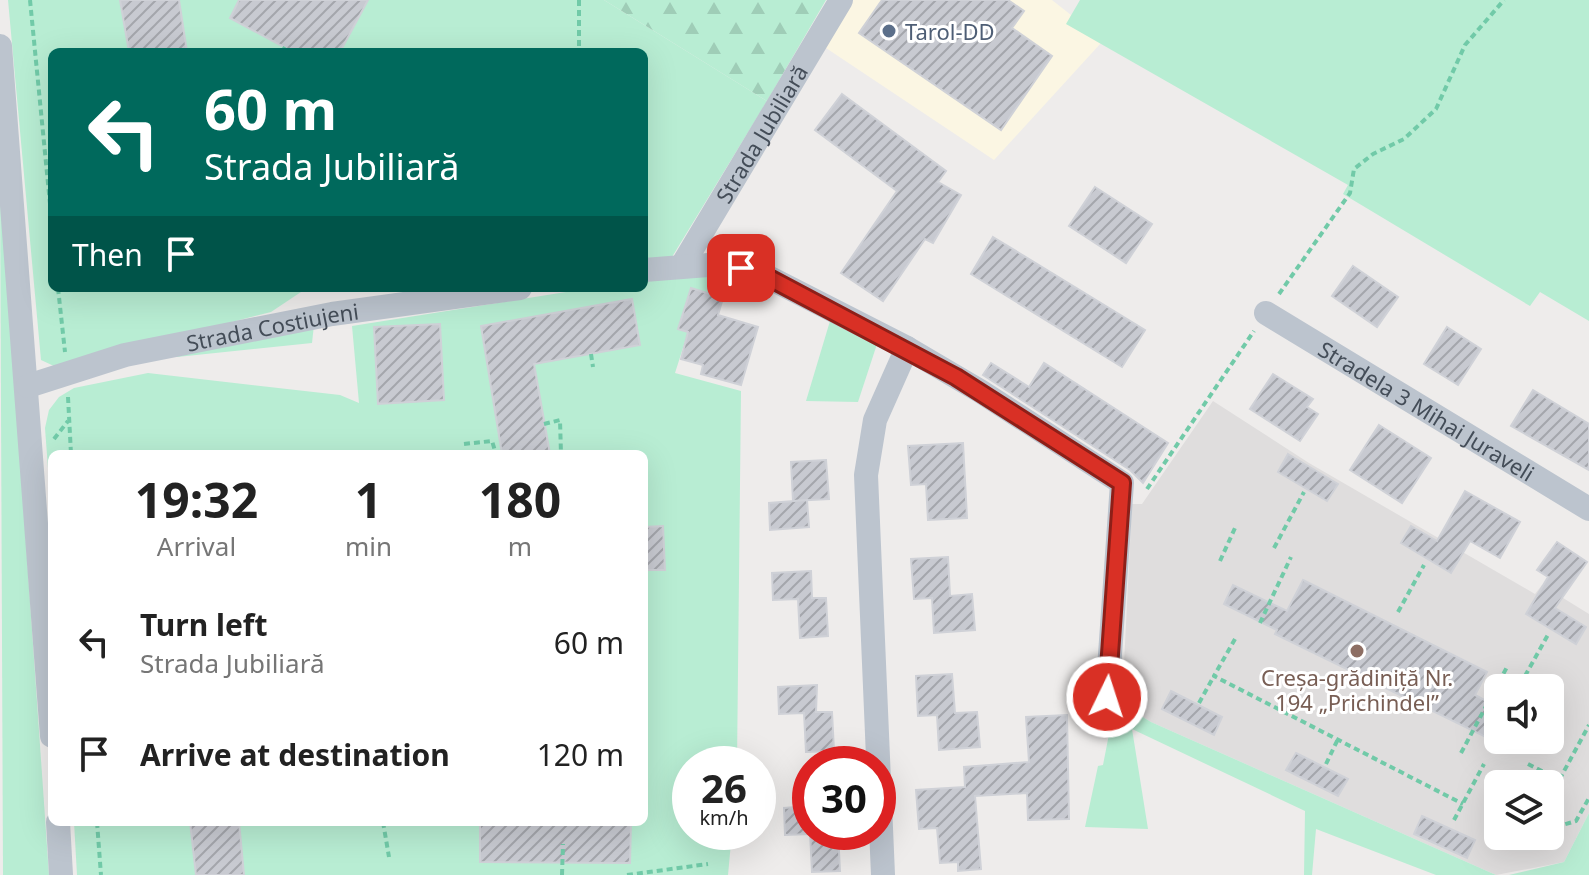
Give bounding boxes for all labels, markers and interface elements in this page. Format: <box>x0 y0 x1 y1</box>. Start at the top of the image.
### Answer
place label: Tarol-DD <box>905 16 995 46</box>
marker: Tarol-DD <box>880 22 898 40</box>
street label: Strada Jubiliară <box>708 59 814 208</box>
text: 60 m <box>204 70 337 146</box>
icon: left <box>72 80 176 184</box>
text: Strada Jubiliară <box>204 142 459 191</box>
icon: arrive <box>159 232 203 276</box>
text: Then <box>72 234 143 275</box>
pin <box>707 234 775 302</box>
icon: arrive <box>719 246 763 290</box>
street label: Strada Costiujeni <box>184 295 360 358</box>
street label: Stradela 3 Mihai Juraveli <box>1313 333 1540 488</box>
text: 19:32 <box>135 467 258 532</box>
text: 1 <box>355 467 382 532</box>
text: 180 <box>479 467 561 532</box>
text: Arrival <box>157 528 236 564</box>
text: min <box>345 528 392 564</box>
text: m <box>508 528 532 564</box>
text: Turn left <box>140 604 268 645</box>
icon: left <box>72 620 116 664</box>
text: 60 m <box>554 622 624 663</box>
marker: Creșa-grădiniță Nr. 194 „Prichindel” <box>1348 642 1366 660</box>
text: Strada Jubiliară <box>140 645 324 681</box>
position arrow <box>1065 655 1149 739</box>
place label: Creșa-grădiniță Nr. 194 „Prichindel” <box>1261 662 1453 717</box>
map controls <box>1484 674 1564 850</box>
button: sound <box>1484 674 1564 754</box>
icon: arrive <box>72 732 116 776</box>
text: Arrive at destination <box>140 734 450 775</box>
text: 120 m <box>537 734 624 775</box>
speed limit sign: 30 <box>792 746 896 850</box>
text: 26 <box>701 760 747 815</box>
button: layers <box>1484 770 1564 850</box>
text: km/h <box>699 804 749 831</box>

